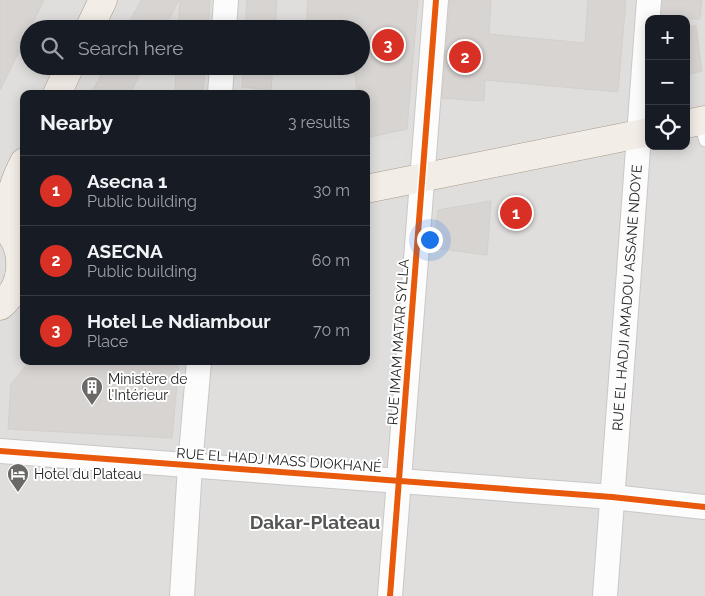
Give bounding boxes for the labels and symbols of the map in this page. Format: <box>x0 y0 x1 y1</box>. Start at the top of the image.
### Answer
pin: 3 <box>372 26 404 64</box>
pin: 2 <box>449 38 481 76</box>
street label: RUE EL HADJI AMADOU ASSANE NDOYE <box>609 164 645 431</box>
pin: 1 <box>500 194 532 232</box>
your location <box>417 227 443 253</box>
street label: RUE IMAM MATAR SYLLA <box>384 258 412 426</box>
place label: Ministère de l'Intérieur <box>108 371 188 403</box>
building icon: Ministère de l'Intérieur <box>80 375 104 406</box>
street label: RUE EL HADJ MASS DIOKHANÉ <box>176 444 382 475</box>
hotel icon: Hotel du Plateau <box>6 462 30 493</box>
place label: Hotel du Plateau <box>34 466 142 482</box>
district label: Dakar-Plateau <box>250 511 380 533</box>

